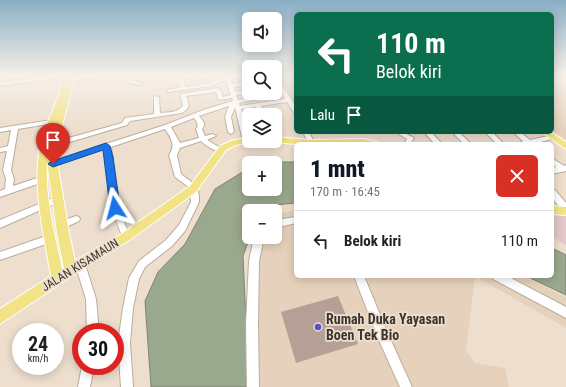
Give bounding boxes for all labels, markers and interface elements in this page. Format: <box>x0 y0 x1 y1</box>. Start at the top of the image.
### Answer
map controls <box>242 12 282 244</box>
button: sound <box>242 12 282 52</box>
text: 110 m <box>376 27 446 60</box>
icon: left <box>310 28 362 80</box>
button: search <box>242 60 282 100</box>
text: Belok kiri <box>376 61 442 82</box>
icon: arrive <box>343 104 365 126</box>
text: Lalu <box>310 106 335 124</box>
button: layers <box>242 108 282 148</box>
pin <box>36 123 70 164</box>
icon: arrive <box>42 129 64 151</box>
text: 1 mnt <box>310 155 365 183</box>
button: close <box>496 155 538 197</box>
button: + <box>242 156 282 196</box>
text: 170 m · 16:45 <box>310 184 380 199</box>
position arrow <box>94 187 136 229</box>
button: − <box>242 204 282 244</box>
icon: left <box>310 230 332 252</box>
text: Belok kiri <box>344 232 401 250</box>
text: 110 m <box>501 232 538 250</box>
street label: JALAN KISAMAUN <box>39 236 121 294</box>
place label: Rumah Duka Yayasan Boen Tek Bio <box>326 311 445 343</box>
marker: Rumah Duka Yayasan Boen Tek Bio <box>313 322 323 332</box>
speed limit sign: 30 <box>72 323 124 375</box>
text: 24 <box>28 332 48 356</box>
text: km/h <box>28 353 48 364</box>

